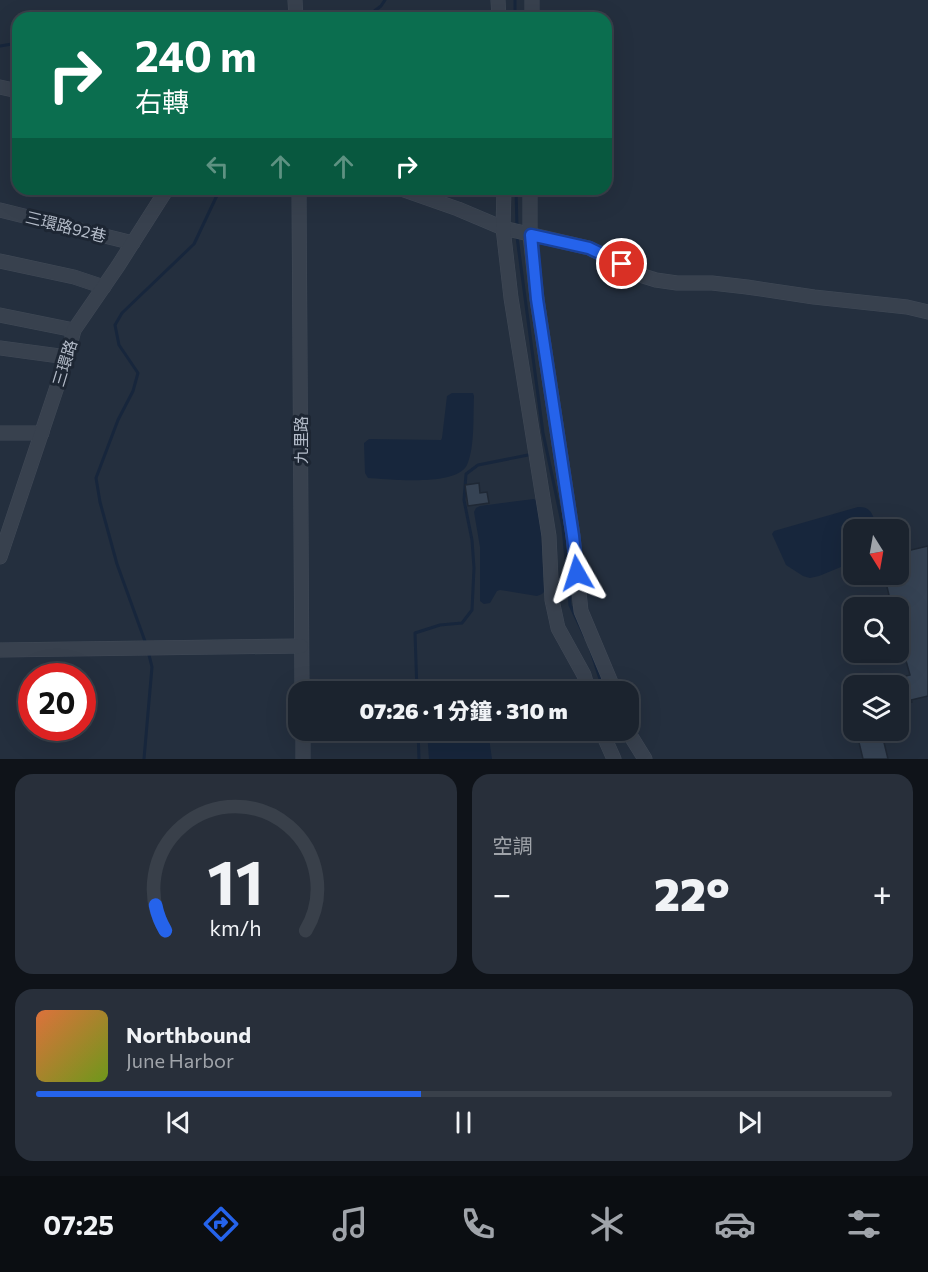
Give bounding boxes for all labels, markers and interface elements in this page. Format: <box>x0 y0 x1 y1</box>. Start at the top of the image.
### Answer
text: 240 m <box>135 29 257 81</box>
icon: right <box>36 36 114 114</box>
text: 右轉 <box>135 85 189 118</box>
icon: left <box>201 150 234 183</box>
icon: ahead <box>264 150 297 183</box>
icon: ahead <box>327 150 360 183</box>
icon: right <box>390 150 423 183</box>
street label: 三環路92巷 <box>24 207 108 245</box>
pin <box>596 238 647 289</box>
icon: arrive <box>605 247 638 280</box>
street label: 三環路 <box>48 337 80 389</box>
street label: 九里路 <box>291 416 310 464</box>
north arrow <box>843 519 909 585</box>
map controls <box>843 519 909 741</box>
position arrow <box>545 541 609 605</box>
button: search <box>843 597 909 663</box>
speed limit sign: 20 <box>18 663 96 741</box>
button: layers <box>843 675 909 741</box>
text: 07:26 · 1 分鐘 · 310 m <box>359 697 568 724</box>
text: 空調 <box>493 833 533 857</box>
text: 11 <box>208 842 264 918</box>
text: 22° <box>654 865 730 920</box>
text: − <box>493 872 511 913</box>
text: + <box>873 872 892 913</box>
text: km/h <box>210 914 262 940</box>
text: Northbound <box>126 1021 251 1048</box>
text: June Harbor <box>126 1048 234 1072</box>
icon: previous <box>162 1106 195 1139</box>
icon: pause <box>447 1106 480 1139</box>
icon: next <box>733 1106 766 1139</box>
icon: directions <box>200 1203 242 1245</box>
icon: music <box>329 1203 371 1245</box>
icon: phone <box>457 1203 499 1245</box>
icon: climate <box>586 1203 628 1245</box>
icon: car <box>714 1203 756 1245</box>
icon: filters <box>843 1203 885 1245</box>
text: 07:25 <box>43 1208 114 1241</box>

